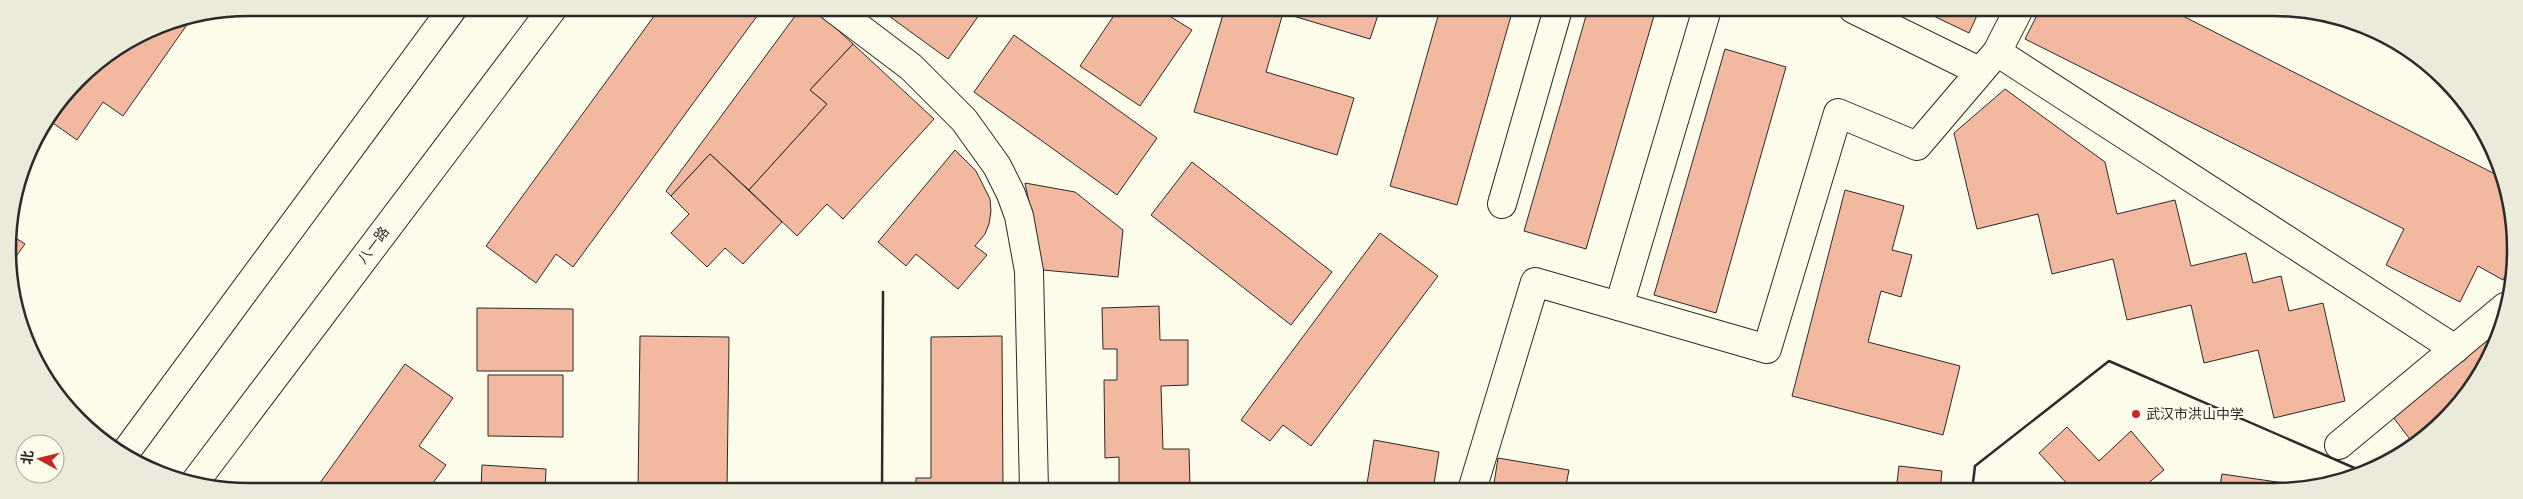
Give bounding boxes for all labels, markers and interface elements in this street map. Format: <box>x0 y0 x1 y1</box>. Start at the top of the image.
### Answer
street label: 八一路 <box>352 222 393 267</box>
place label: 武汉市洪山中学 <box>2146 404 2244 423</box>
marker: 武汉市洪山中学 <box>2130 408 2142 420</box>
north arrow <box>15 434 65 484</box>
text: 北 <box>16 449 37 465</box>

